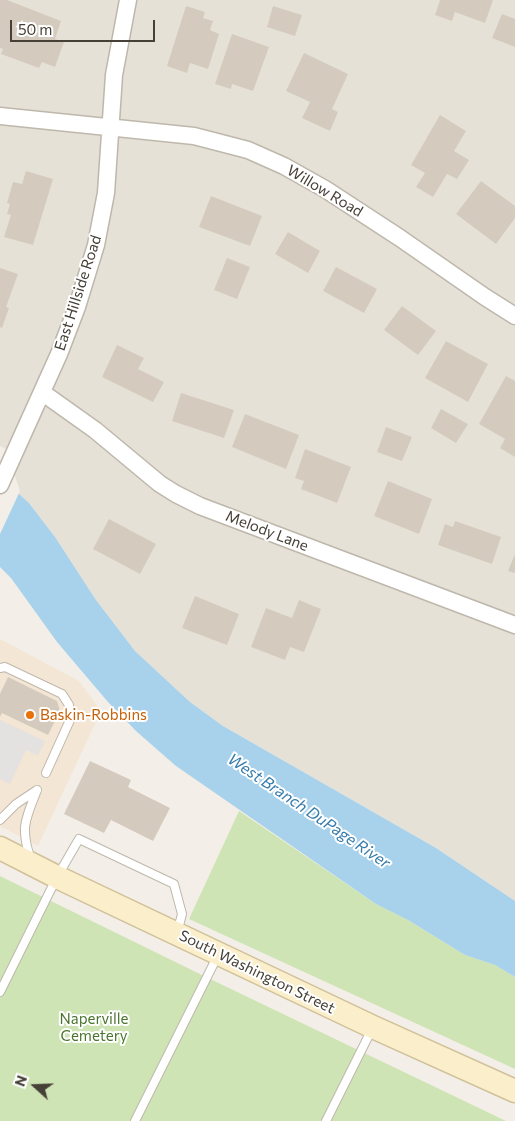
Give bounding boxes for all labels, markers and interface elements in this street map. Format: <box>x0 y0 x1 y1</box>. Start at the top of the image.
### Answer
scale bar <box>12 10 158 42</box>
text: 50 m <box>18 20 52 38</box>
street label: Willow Road <box>284 161 366 221</box>
street label: East Hillside Road <box>51 233 105 353</box>
street label: Melody Lane <box>223 507 311 555</box>
place label: Baskin-Robbins <box>40 706 147 724</box>
marker: Baskin-Robbins <box>24 709 36 721</box>
water label: West Branch DuPage River <box>224 749 394 873</box>
street label: South Washington Street <box>176 926 338 1018</box>
park label: Naperville Cemetery <box>59 1010 129 1045</box>
north arrow <box>10 1061 60 1111</box>
text: N <box>11 1073 30 1089</box>

